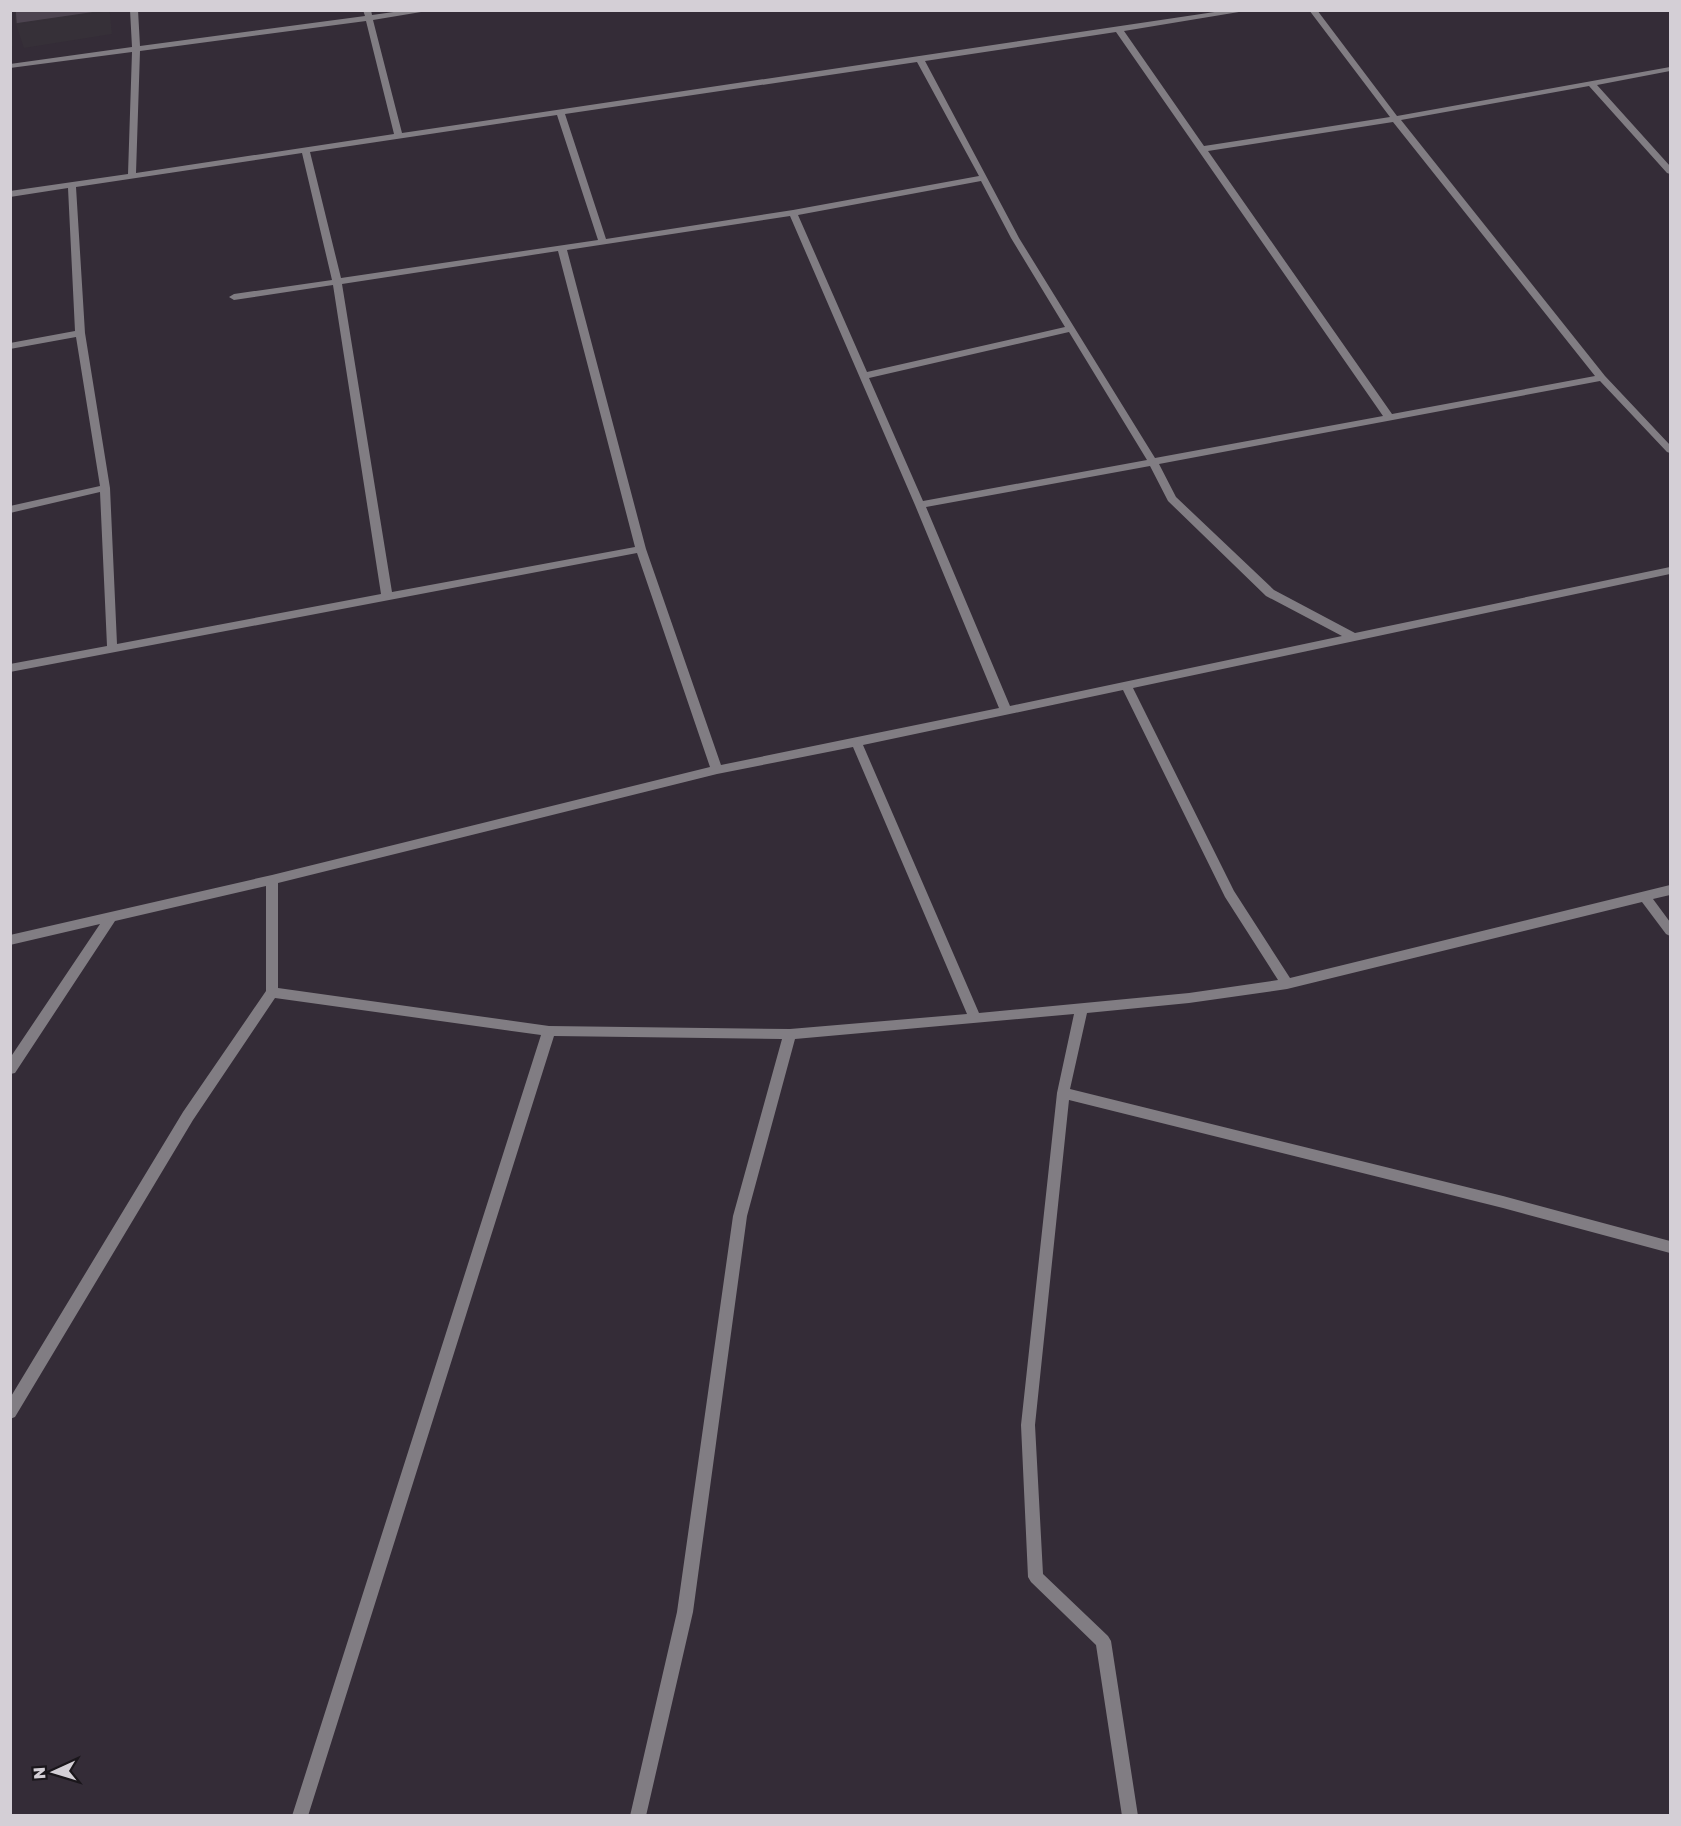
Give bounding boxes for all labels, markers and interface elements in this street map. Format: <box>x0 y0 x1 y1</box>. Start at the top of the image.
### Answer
north arrow <box>24 1742 84 1802</box>
text: N <box>29 1766 49 1780</box>

